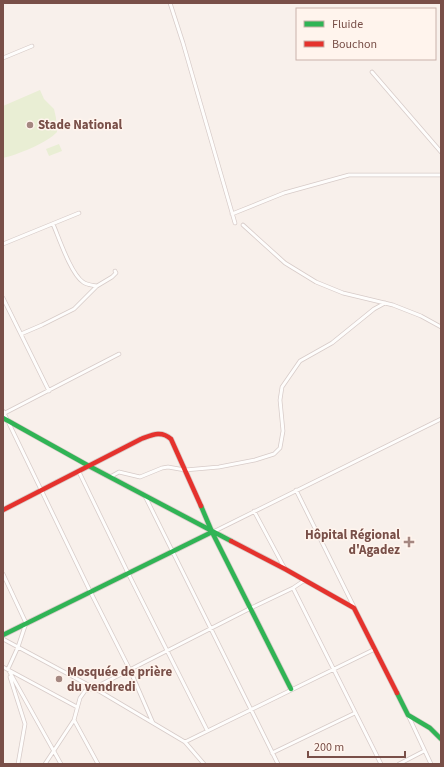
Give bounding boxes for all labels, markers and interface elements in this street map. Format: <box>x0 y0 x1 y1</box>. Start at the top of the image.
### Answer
legend <box>296 8 436 60</box>
text: Fluide <box>332 16 363 33</box>
text: Bouchon <box>332 36 377 53</box>
place label: Stade National <box>38 116 123 134</box>
marker: Stade National <box>25 120 35 130</box>
place label: Hôpital Régional d'Agadez <box>305 526 400 559</box>
marker: Hôpital Régional d'Agadez <box>403 536 415 548</box>
place label: Mosquée de prière du vendredi <box>67 663 172 696</box>
marker: Mosquée de prière du vendredi <box>54 674 64 684</box>
scale bar <box>308 733 405 759</box>
text: 200 m <box>314 739 344 756</box>

